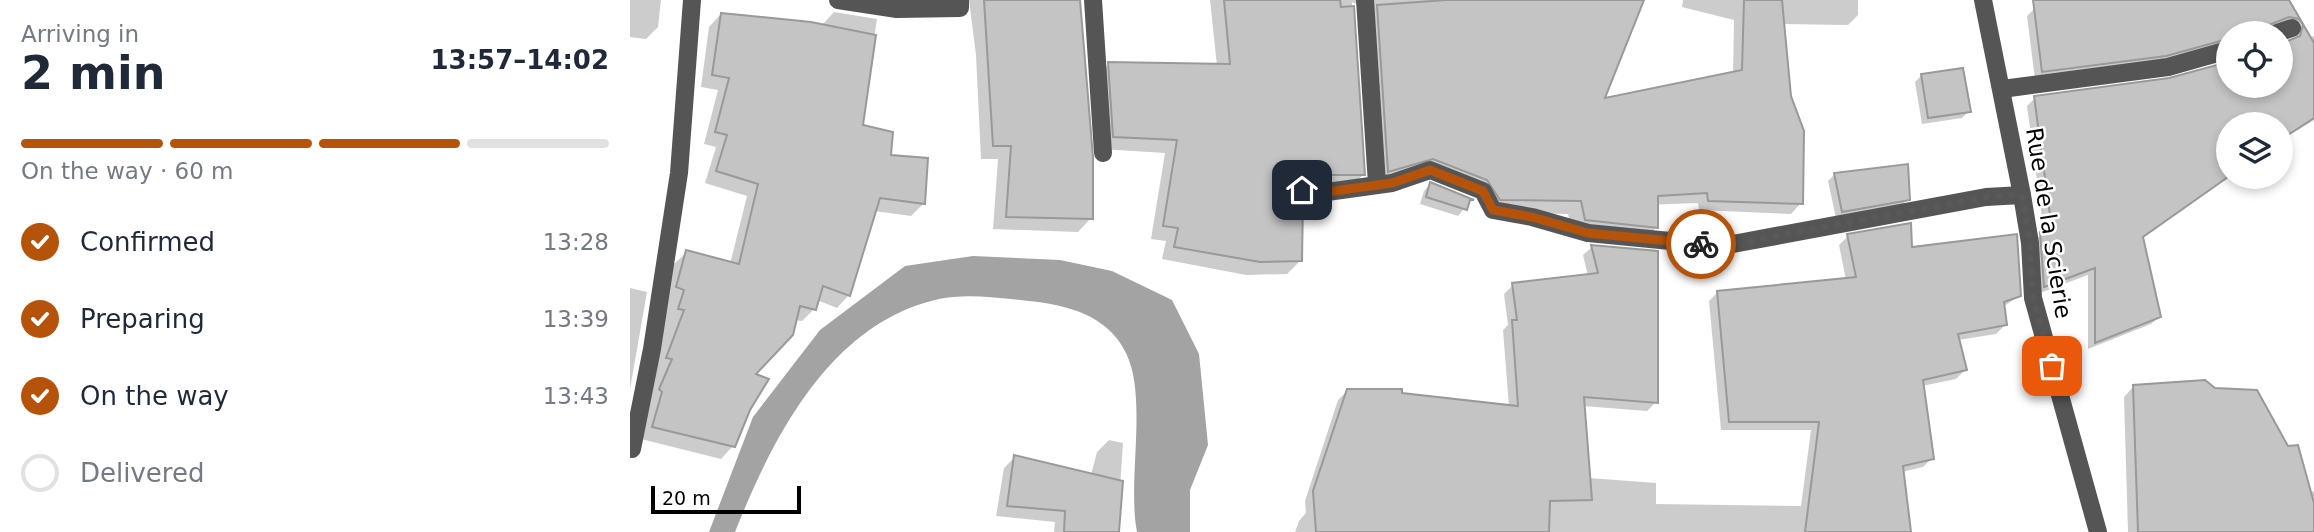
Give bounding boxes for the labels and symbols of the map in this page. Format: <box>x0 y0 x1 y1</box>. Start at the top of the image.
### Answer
street label: Rue de la Scierie <box>2021 126 2077 320</box>
pin <box>1272 160 1332 220</box>
courier <box>1666 209 1736 279</box>
pin <box>2022 336 2082 396</box>
scale bar <box>651 483 802 515</box>

